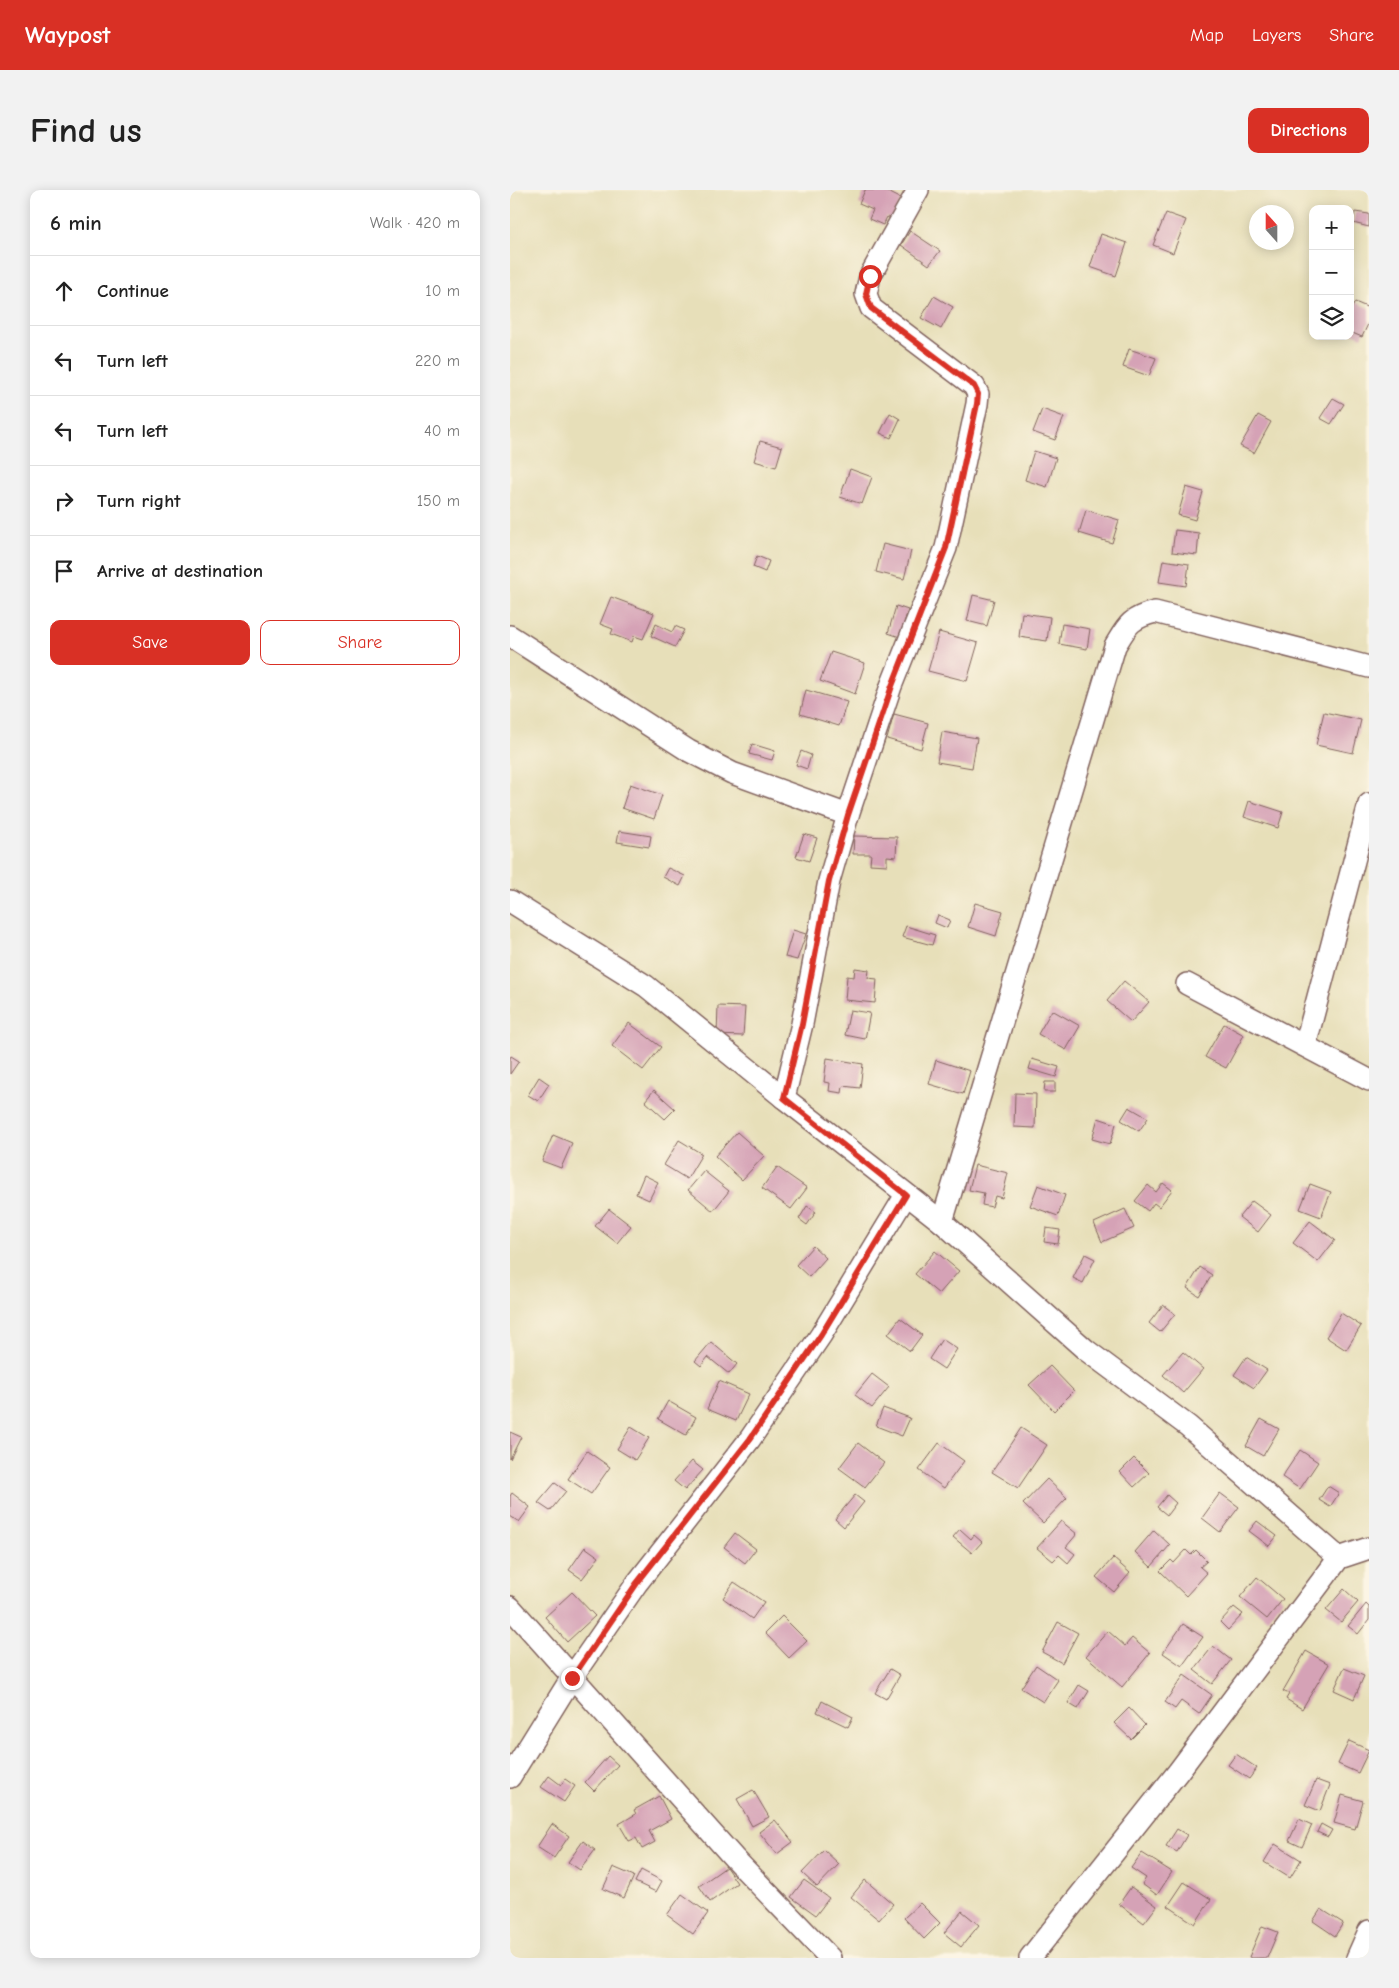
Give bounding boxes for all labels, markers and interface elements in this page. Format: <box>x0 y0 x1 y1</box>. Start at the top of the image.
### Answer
text: Waypost <box>25 21 110 49</box>
text: Map <box>1190 25 1224 46</box>
text: Layers <box>1252 25 1301 46</box>
text: Share <box>1329 25 1374 46</box>
button: Directions <box>1248 108 1369 153</box>
text: Find us <box>30 110 142 151</box>
north arrow <box>1249 205 1294 250</box>
map controls <box>1309 205 1354 340</box>
button: + <box>1309 205 1354 250</box>
text: 6 min <box>50 211 102 235</box>
text: Walk · 420 m <box>370 214 460 232</box>
button: − <box>1309 250 1354 295</box>
route start <box>859 265 882 288</box>
icon: ahead <box>50 277 78 305</box>
text: Continue <box>97 280 169 302</box>
text: 10 m <box>425 282 460 300</box>
button: layers <box>1309 295 1354 340</box>
icon: left <box>50 347 78 375</box>
text: Turn left <box>97 350 168 372</box>
text: 220 m <box>415 352 460 370</box>
icon: left <box>50 417 78 445</box>
text: Turn left <box>97 420 168 442</box>
text: 40 m <box>424 422 460 440</box>
icon: right <box>50 487 78 515</box>
text: Turn right <box>97 490 181 512</box>
text: 150 m <box>417 492 460 510</box>
icon: arrive <box>50 557 78 585</box>
text: Arrive at destination <box>97 560 263 582</box>
button: Save <box>50 620 250 665</box>
button: Share <box>260 620 460 665</box>
route end <box>561 1667 584 1690</box>

